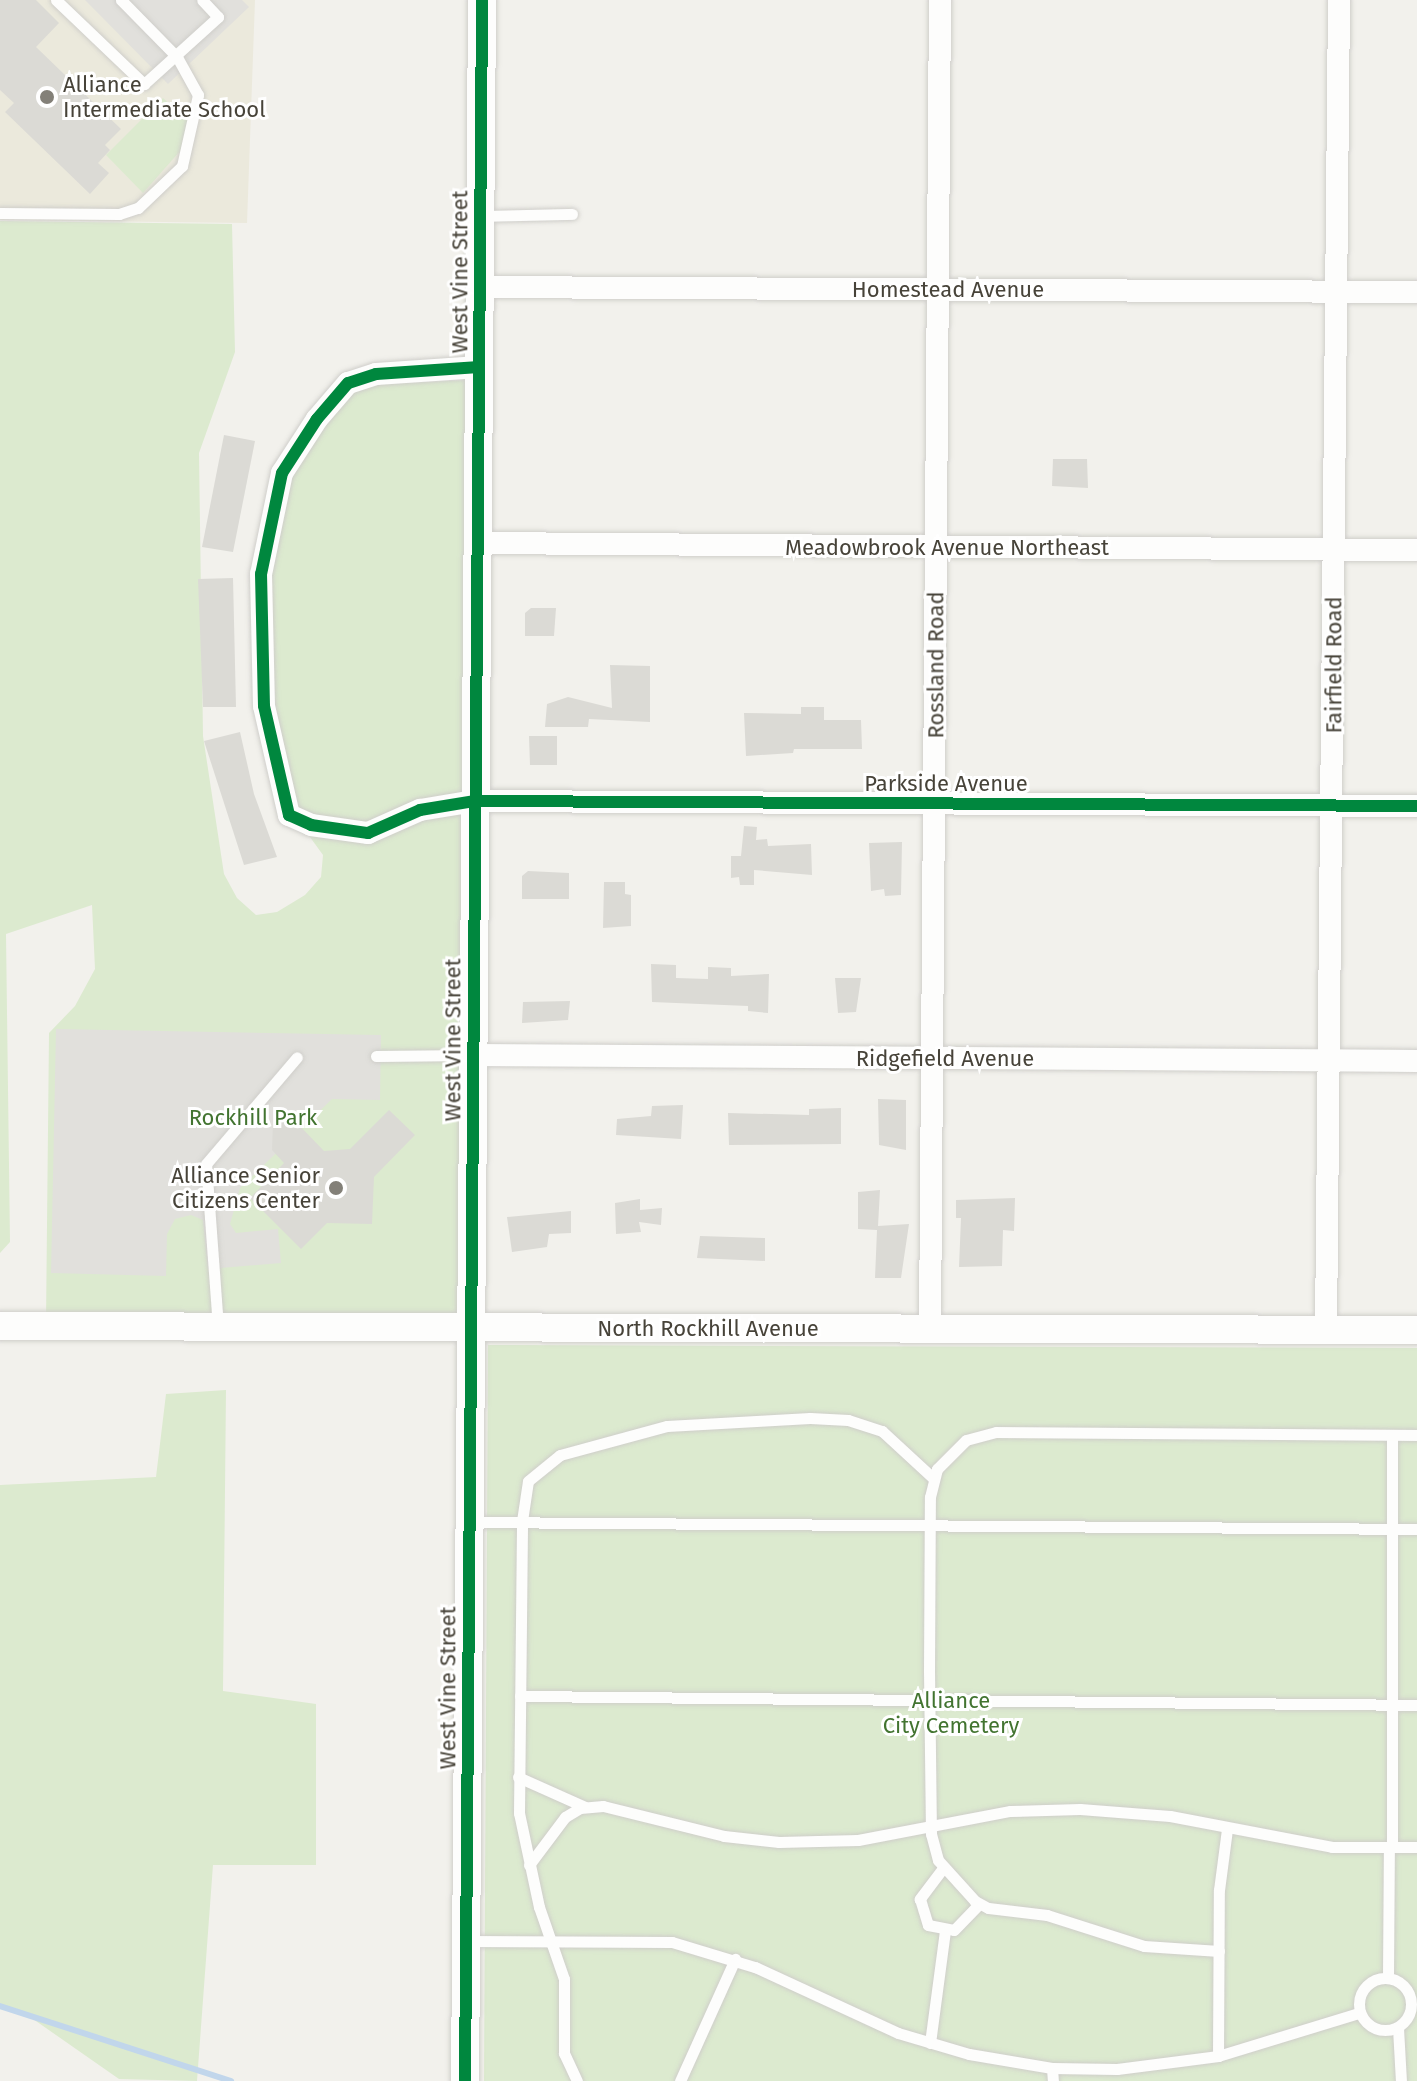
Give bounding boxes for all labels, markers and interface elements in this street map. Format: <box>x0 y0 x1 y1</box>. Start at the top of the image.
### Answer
place label: Alliance Intermediate School <box>63 71 266 122</box>
marker: Alliance Intermediate School <box>38 88 56 106</box>
street label: West Vine Street <box>447 191 473 353</box>
street label: Homestead Avenue <box>852 277 1044 303</box>
street label: Meadowbrook Avenue Northeast <box>785 535 1109 561</box>
street label: Rossland Road <box>923 591 949 739</box>
street label: Fairfield Road <box>1321 597 1347 733</box>
street label: Parkside Avenue <box>864 771 1028 797</box>
street label: West Vine Street <box>440 959 466 1121</box>
street label: Ridgefield Avenue <box>856 1046 1034 1072</box>
park label: Rockhill Park <box>189 1105 317 1131</box>
place label: Alliance Senior Citizens Center <box>171 1162 320 1214</box>
marker: Alliance Senior Citizens Center <box>327 1179 345 1197</box>
street label: North Rockhill Avenue <box>597 1316 819 1342</box>
street label: West Vine Street <box>435 1607 461 1769</box>
park label: Alliance City Cemetery <box>883 1687 1019 1738</box>

